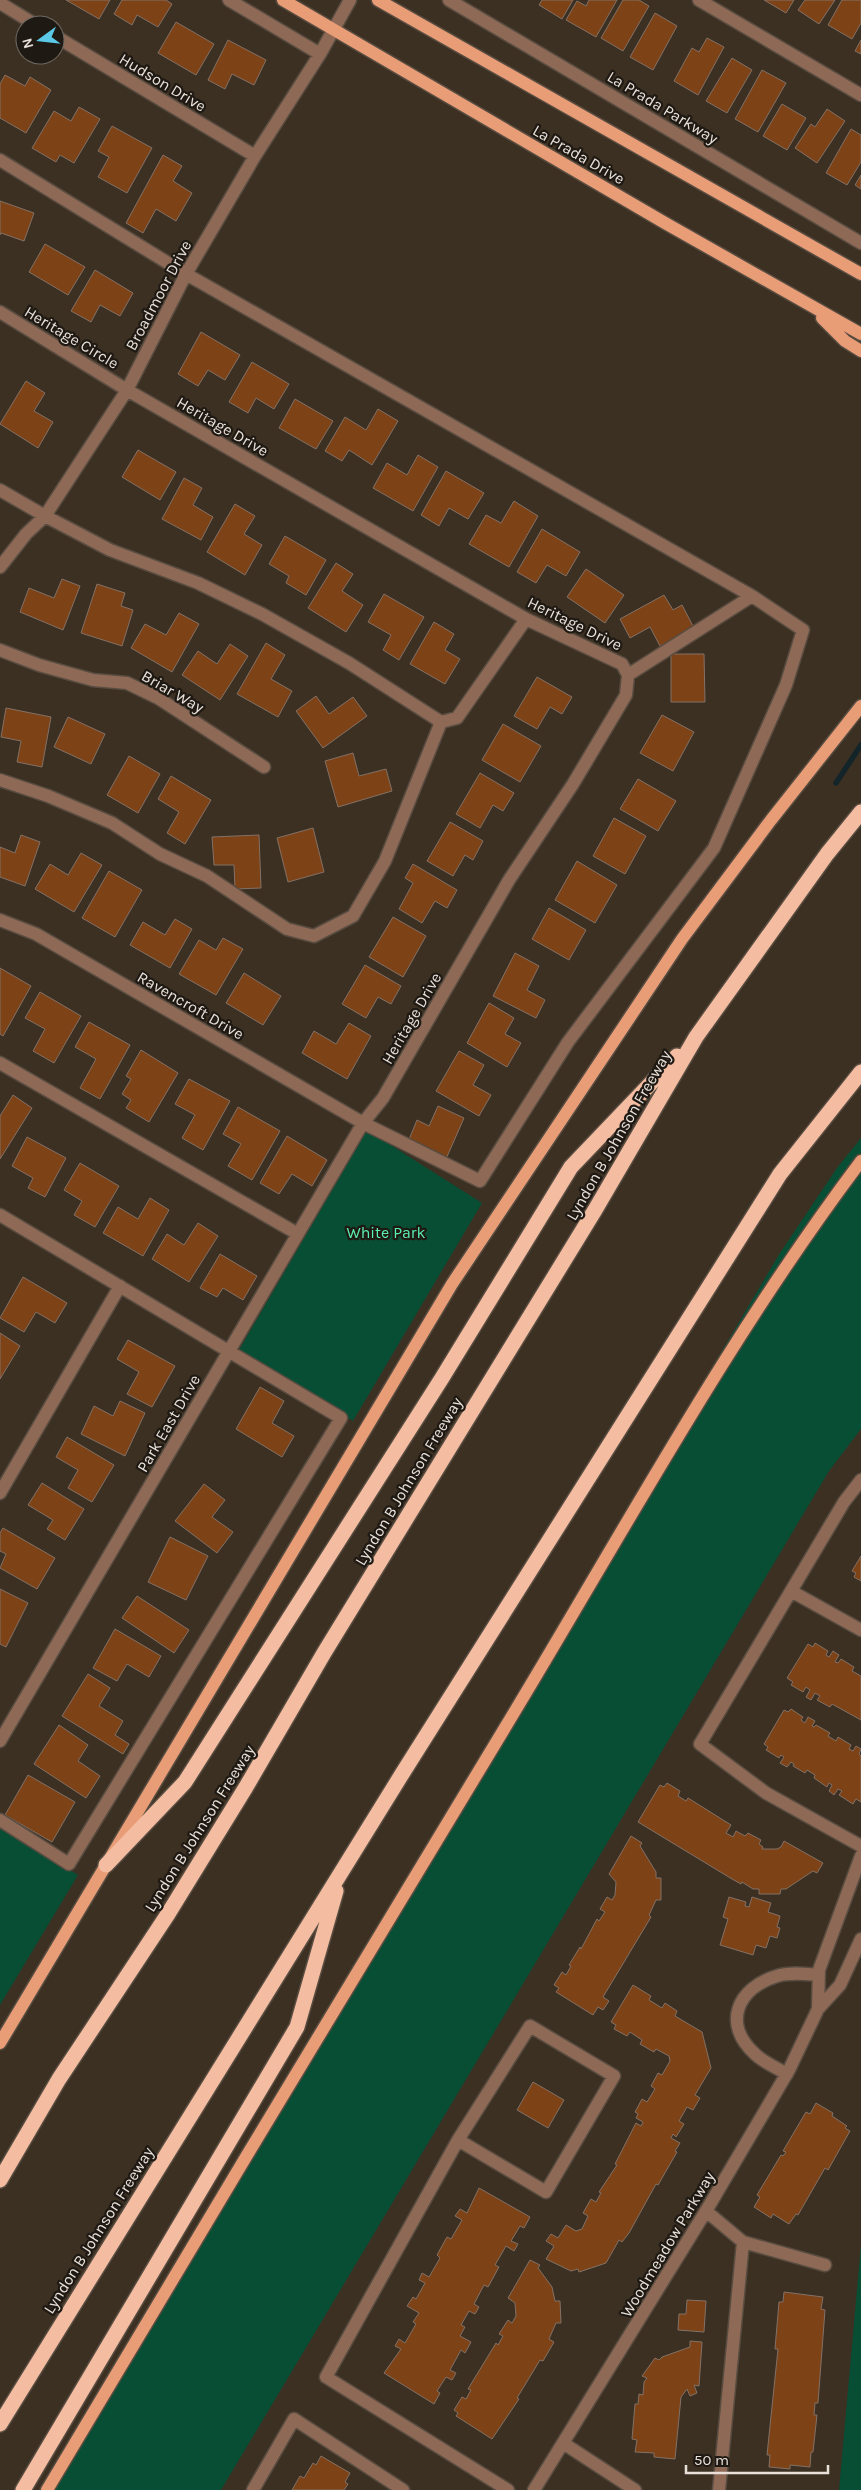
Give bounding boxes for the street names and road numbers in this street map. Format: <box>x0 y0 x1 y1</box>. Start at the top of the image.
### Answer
street label: Hudson Drive <box>116 49 210 116</box>
street label: La Prada Parkway <box>604 67 722 148</box>
street label: La Prada Drive <box>529 120 628 188</box>
street label: Broadmoor Drive <box>121 237 196 354</box>
street label: Heritage Circle <box>21 302 122 373</box>
street label: Heritage Drive <box>174 393 272 460</box>
street label: Heritage Drive <box>524 592 625 654</box>
street label: Briar Way <box>138 666 208 717</box>
street label: Ravencroft Drive <box>134 967 247 1044</box>
street label: Heritage Drive <box>378 969 445 1067</box>
street label: Lyndon B Johnson Freeway <box>562 1046 675 1224</box>
street label: Park East Drive <box>133 1371 204 1475</box>
street label: Lyndon B Johnson Freeway <box>351 1393 467 1569</box>
street label: Lyndon B Johnson Freeway <box>140 1741 259 1915</box>
street label: Lyndon B Johnson Freeway <box>39 2143 158 2317</box>
street label: Woodmeadow Parkway <box>616 2167 719 2321</box>

